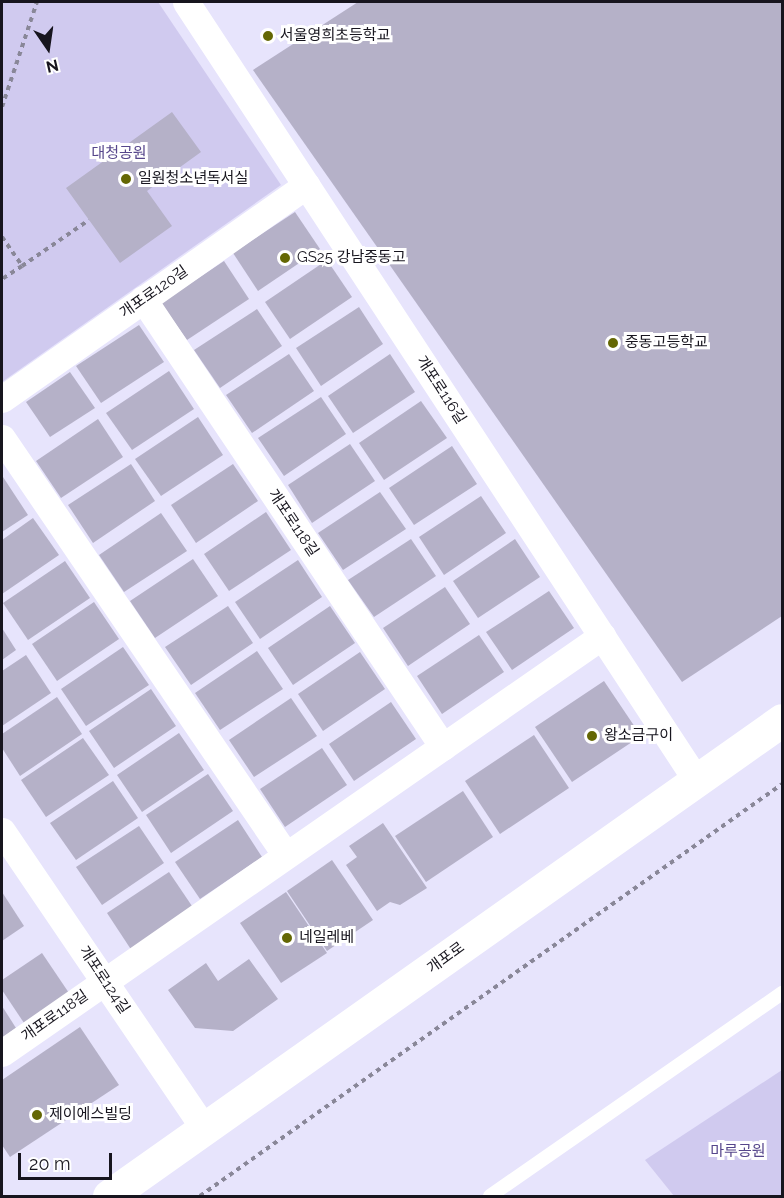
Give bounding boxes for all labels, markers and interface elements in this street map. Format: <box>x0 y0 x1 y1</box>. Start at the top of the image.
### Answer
north arrow <box>18 18 78 78</box>
place label: 서울영희초등학교 <box>280 27 390 45</box>
marker: 서울영희초등학교 <box>261 29 275 43</box>
text: N <box>44 55 60 77</box>
park label: 대청공원 <box>91 145 147 163</box>
place label: 일원청소년독서실 <box>138 170 248 188</box>
marker: 일원청소년독서실 <box>119 172 133 186</box>
place label: GS25 강남중동고 <box>297 249 406 267</box>
marker: GS25 강남중동고 <box>278 251 292 265</box>
street label: 개포로120길 <box>117 262 191 322</box>
place label: 중동고등학교 <box>625 334 708 352</box>
marker: 중동고등학교 <box>606 336 620 350</box>
street label: 개포로116길 <box>412 353 470 427</box>
street label: 개포로118길 <box>264 486 322 560</box>
place label: 왕소금구이 <box>604 727 673 745</box>
marker: 왕소금구이 <box>585 729 599 743</box>
place label: 네일레베 <box>299 929 354 947</box>
marker: 네일레베 <box>280 931 294 945</box>
street label: 개포로 <box>424 939 468 977</box>
street label: 개포로124길 <box>75 943 133 1017</box>
street label: 개포로118길 <box>18 987 92 1045</box>
place label: 제이에스빌딩 <box>49 1106 132 1124</box>
marker: 제이에스빌딩 <box>30 1108 44 1122</box>
scale bar <box>21 1141 116 1179</box>
park label: 마루공원 <box>710 1143 766 1161</box>
text: 20 m <box>29 1153 71 1174</box>

